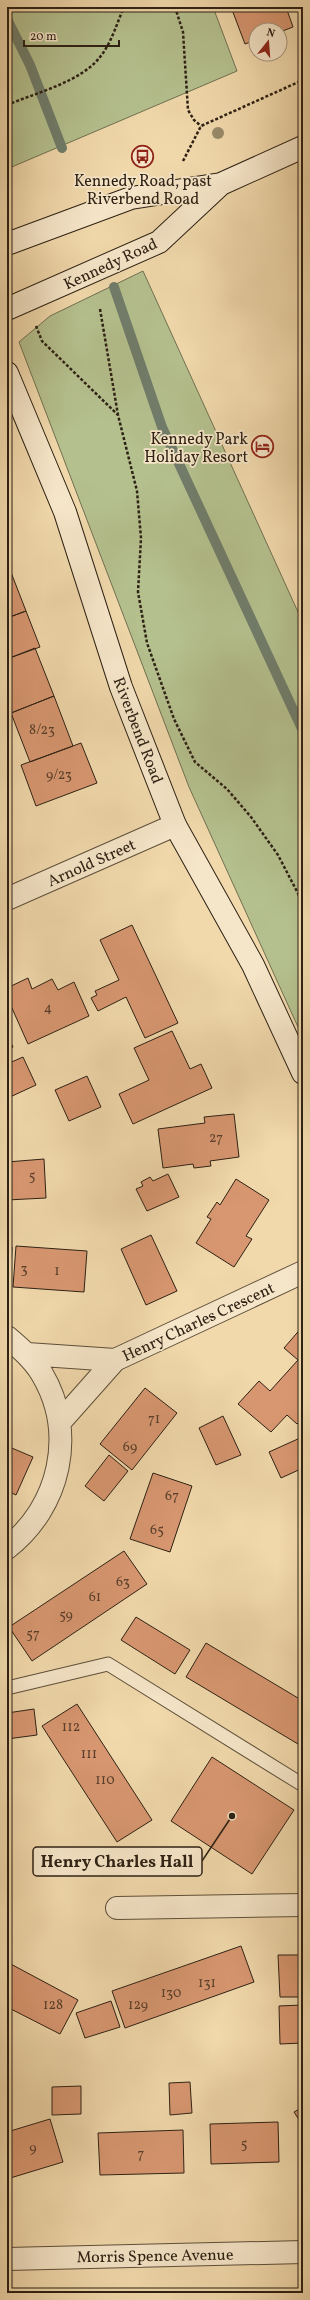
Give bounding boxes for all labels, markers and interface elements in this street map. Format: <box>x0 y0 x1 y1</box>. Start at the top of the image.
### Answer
scale bar <box>24 22 119 48</box>
north arrow <box>248 22 288 62</box>
text: N <box>264 26 277 42</box>
text: 20 m <box>30 29 57 45</box>
bus stop icon: Kennedy Road, past Riverbend Road <box>130 143 156 169</box>
place label: Kennedy Road, past Riverbend Road <box>74 171 212 211</box>
street label: Kennedy Road <box>60 233 161 296</box>
place label: Kennedy Park Holiday Resort <box>144 429 248 469</box>
hotel icon: Kennedy Park Holiday Resort <box>250 434 276 460</box>
street label: Riverbend Road <box>107 674 168 787</box>
house number: 8/23 <box>29 721 55 740</box>
house number: 9/23 <box>46 766 72 785</box>
street label: Arnold Street <box>44 834 140 893</box>
house number: 4 <box>44 999 52 1018</box>
house number: 27 <box>209 1129 223 1148</box>
house number: 5 <box>29 1167 35 1186</box>
house number: 3 <box>20 1260 28 1279</box>
house number: 1 <box>54 1262 60 1281</box>
street label: Henry Charles Crescent <box>119 1278 279 1368</box>
house number: 71 <box>148 1410 160 1429</box>
house number: 69 <box>123 1438 137 1457</box>
house number: 67 <box>165 1487 179 1506</box>
house number: 65 <box>150 1521 164 1540</box>
house number: 63 <box>116 1573 130 1592</box>
house number: 61 <box>89 1588 101 1607</box>
house number: 59 <box>59 1606 73 1625</box>
house number: 57 <box>26 1625 40 1644</box>
house number: 112 <box>62 1718 80 1737</box>
house number: 111 <box>81 1745 97 1764</box>
house number: 110 <box>95 1771 115 1790</box>
callout: Henry Charles Hall <box>33 1847 202 1876</box>
text: Henry Charles Hall <box>40 1851 194 1874</box>
house number: 131 <box>198 1974 216 1993</box>
house number: 130 <box>161 1984 181 2003</box>
house number: 128 <box>43 1996 63 2015</box>
house number: 129 <box>128 1996 148 2015</box>
house number: 5 <box>241 2135 247 2154</box>
house number: 9 <box>29 2139 37 2158</box>
house number: 7 <box>138 2145 145 2164</box>
street label: Morris Spence Avenue <box>76 2245 234 2269</box>

